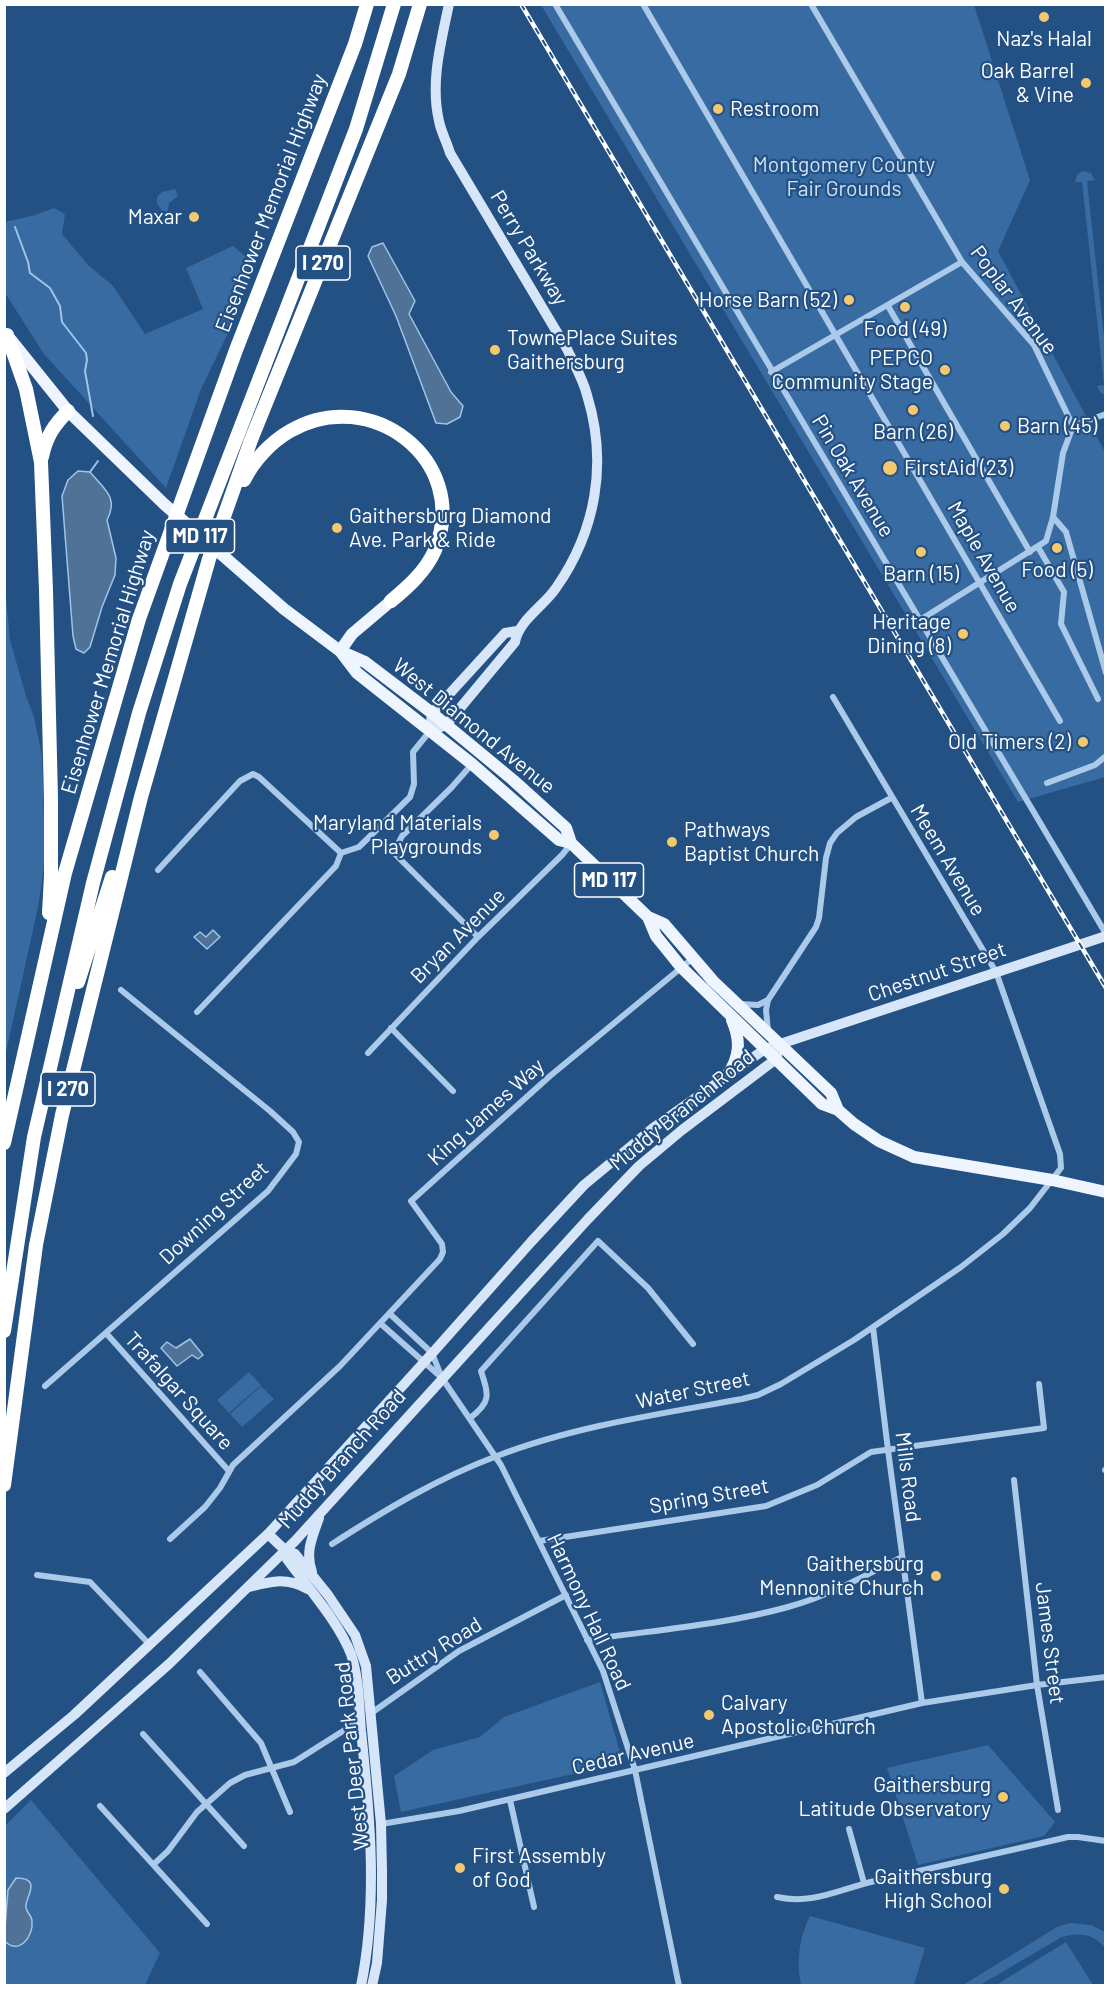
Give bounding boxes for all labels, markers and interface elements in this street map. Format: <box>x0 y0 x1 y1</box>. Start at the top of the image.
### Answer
marker: Naz's Halal <box>1037 10 1051 24</box>
place label: Naz's Halal <box>996 26 1092 52</box>
place label: Oak Barrel & Vine <box>981 58 1074 108</box>
street label: Eisenhower Memorial Highway <box>210 70 332 336</box>
marker: Oak Barrel & Vine <box>1079 76 1093 90</box>
place label: Restroom <box>730 96 819 122</box>
marker: Restroom <box>711 102 725 116</box>
park label: Montgomery County Fair Grounds <box>753 152 935 202</box>
street label: Perry Parkway <box>485 186 573 310</box>
place label: Maxar <box>128 204 182 230</box>
marker: Maxar <box>187 210 201 224</box>
street label: Poplar Avenue <box>965 241 1063 359</box>
road number: I 270 <box>296 246 350 280</box>
place label: Horse Barn (52) <box>699 287 837 313</box>
marker: Horse Barn (52) <box>842 293 856 307</box>
marker: Food (49) <box>898 300 912 314</box>
place label: Food (49) <box>863 316 947 342</box>
place label: TownePlace Suites Gaithersburg <box>507 325 678 375</box>
marker: TownePlace Suites Gaithersburg <box>488 343 502 357</box>
place label: PEPCO Community Stage <box>772 345 933 395</box>
marker: PEPCO Community Stage <box>938 363 952 377</box>
marker: Barn (26) <box>906 403 920 417</box>
street label: Pin Oak Avenue <box>807 410 899 542</box>
place label: Barn (45) <box>1017 413 1097 439</box>
place label: Barn (26) <box>873 419 953 445</box>
marker: Barn (45) <box>998 419 1012 433</box>
place label: FirstAid (23) <box>904 455 1013 481</box>
marker: FirstAid (23) <box>881 459 899 477</box>
street label: Maple Avenue <box>942 497 1026 617</box>
place label: Gaithersburg Diamond Ave. Park & Ride <box>349 503 551 553</box>
road number: MD 117 <box>166 519 234 553</box>
marker: Gaithersburg Diamond Ave. Park & Ride <box>330 521 344 535</box>
street label: Eisenhower Memorial Highway <box>56 527 160 797</box>
marker: Food (5) <box>1050 541 1064 555</box>
marker: Barn (15) <box>914 545 928 559</box>
place label: Food (5) <box>1021 557 1093 583</box>
place label: Barn (15) <box>883 561 959 587</box>
place label: Heritage Dining (8) <box>867 609 951 659</box>
marker: Heritage Dining (8) <box>956 627 970 641</box>
street label: West Diamond Avenue <box>388 653 560 799</box>
place label: Old Timers (2) <box>948 729 1071 755</box>
marker: Old Timers (2) <box>1076 735 1090 749</box>
street label: Meem Avenue <box>905 800 991 920</box>
place label: Maryland Materials Playgrounds <box>313 810 482 860</box>
place label: Pathways Baptist Church <box>684 817 819 867</box>
marker: Maryland Materials Playgrounds <box>487 828 501 842</box>
marker: Pathways Baptist Church <box>665 835 679 849</box>
road number: MD 117 <box>574 863 644 897</box>
street label: Bryan Avenue <box>405 883 511 989</box>
street label: Chestnut Street <box>865 937 1009 1007</box>
street label: Muddy Branch Road <box>605 1044 759 1176</box>
street label: King James Way <box>423 1053 549 1171</box>
road number: I 270 <box>41 1072 95 1106</box>
street label: Downing Street <box>154 1156 274 1270</box>
street label: Trafalgar Square <box>119 1327 239 1455</box>
street label: Water Street <box>634 1366 752 1414</box>
street label: Muddy Branch Road <box>273 1384 411 1534</box>
street label: Mills Road <box>890 1430 926 1524</box>
street label: Spring Street <box>647 1473 771 1519</box>
street label: Harmony Hall Road <box>542 1529 636 1695</box>
place label: Gaithersburg Mennonite Church <box>759 1551 924 1601</box>
marker: Gaithersburg Mennonite Church <box>929 1569 943 1583</box>
street label: James Street <box>1030 1581 1070 1705</box>
street label: Buttry Road <box>382 1612 486 1690</box>
street label: West Deer Park Road <box>330 1660 374 1852</box>
place label: Calvary Apostolic Church <box>721 1690 876 1740</box>
marker: Calvary Apostolic Church <box>702 1708 716 1722</box>
street label: Cedar Avenue <box>569 1728 697 1780</box>
place label: Gaithersburg Latitude Observatory <box>799 1772 991 1822</box>
marker: Gaithersburg Latitude Observatory <box>996 1790 1010 1804</box>
place label: First Assembly of God <box>472 1843 606 1893</box>
marker: First Assembly of God <box>453 1861 467 1875</box>
place label: Gaithersburg High School <box>874 1864 992 1914</box>
marker: Gaithersburg High School <box>997 1882 1011 1896</box>

